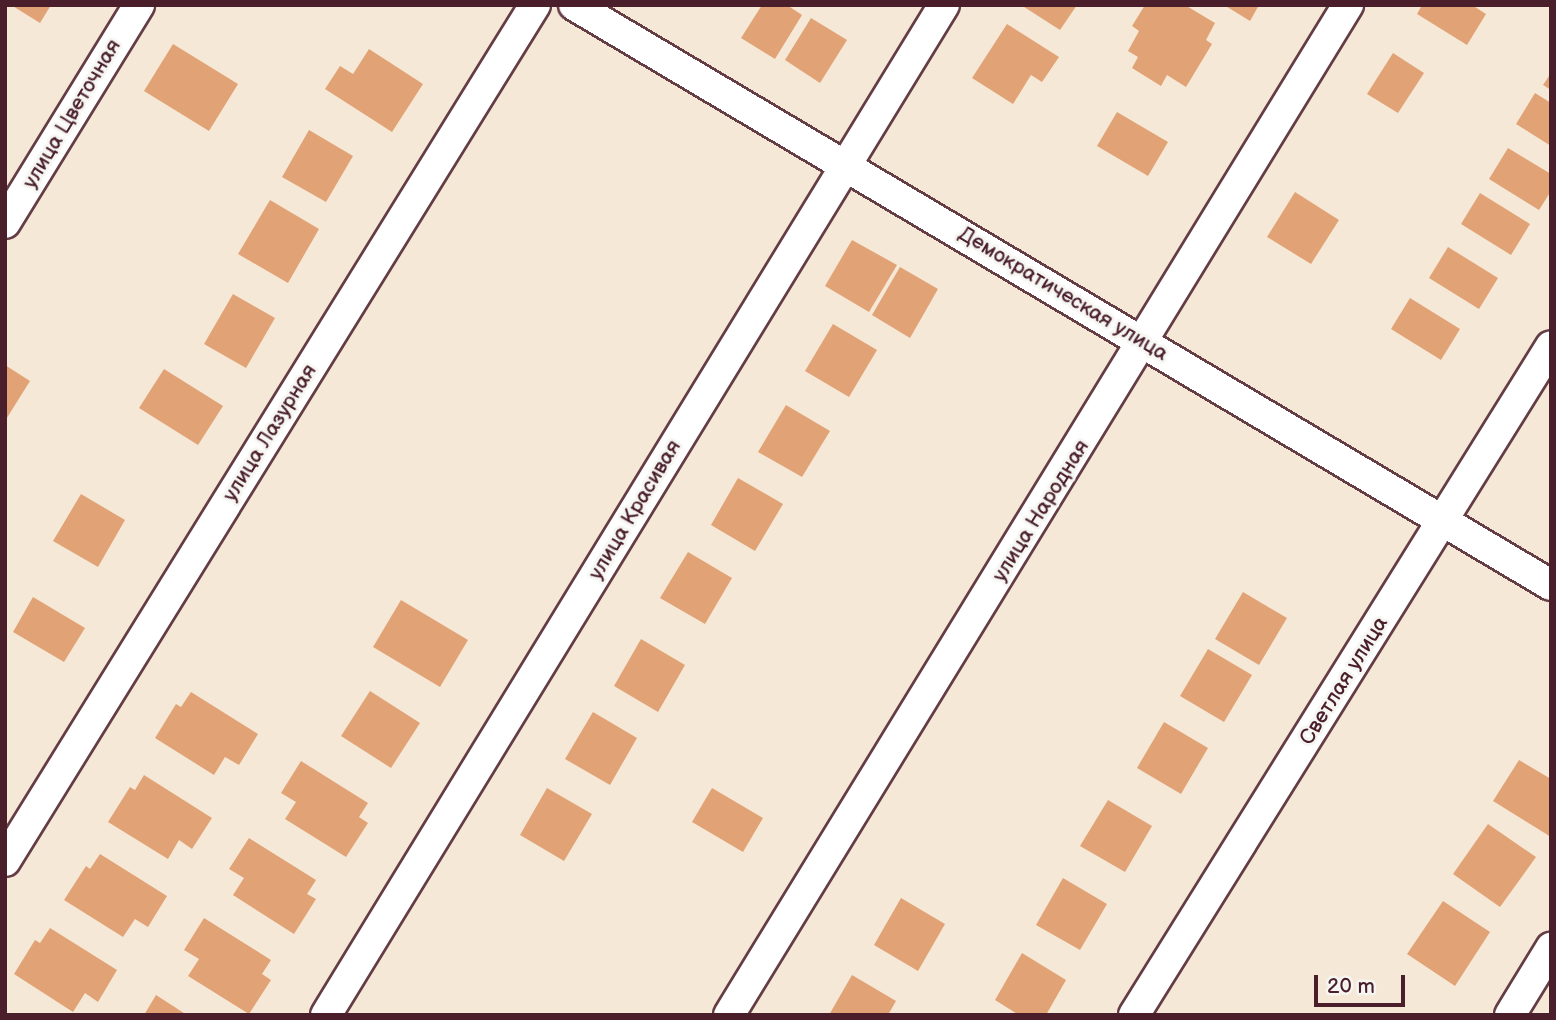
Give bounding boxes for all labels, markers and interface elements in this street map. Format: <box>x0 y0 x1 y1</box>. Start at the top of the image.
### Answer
street label: улица Цветочная <box>18 35 126 193</box>
street label: Демократическая улица <box>954 221 1172 367</box>
street label: улица Лазурная <box>218 360 322 506</box>
street label: улица Народная <box>987 435 1095 587</box>
street label: улица Красивая <box>583 436 687 584</box>
street label: Светлая улица <box>1295 612 1393 750</box>
scale bar <box>1318 960 1409 1004</box>
text: 20 m <box>1327 974 1375 999</box>

